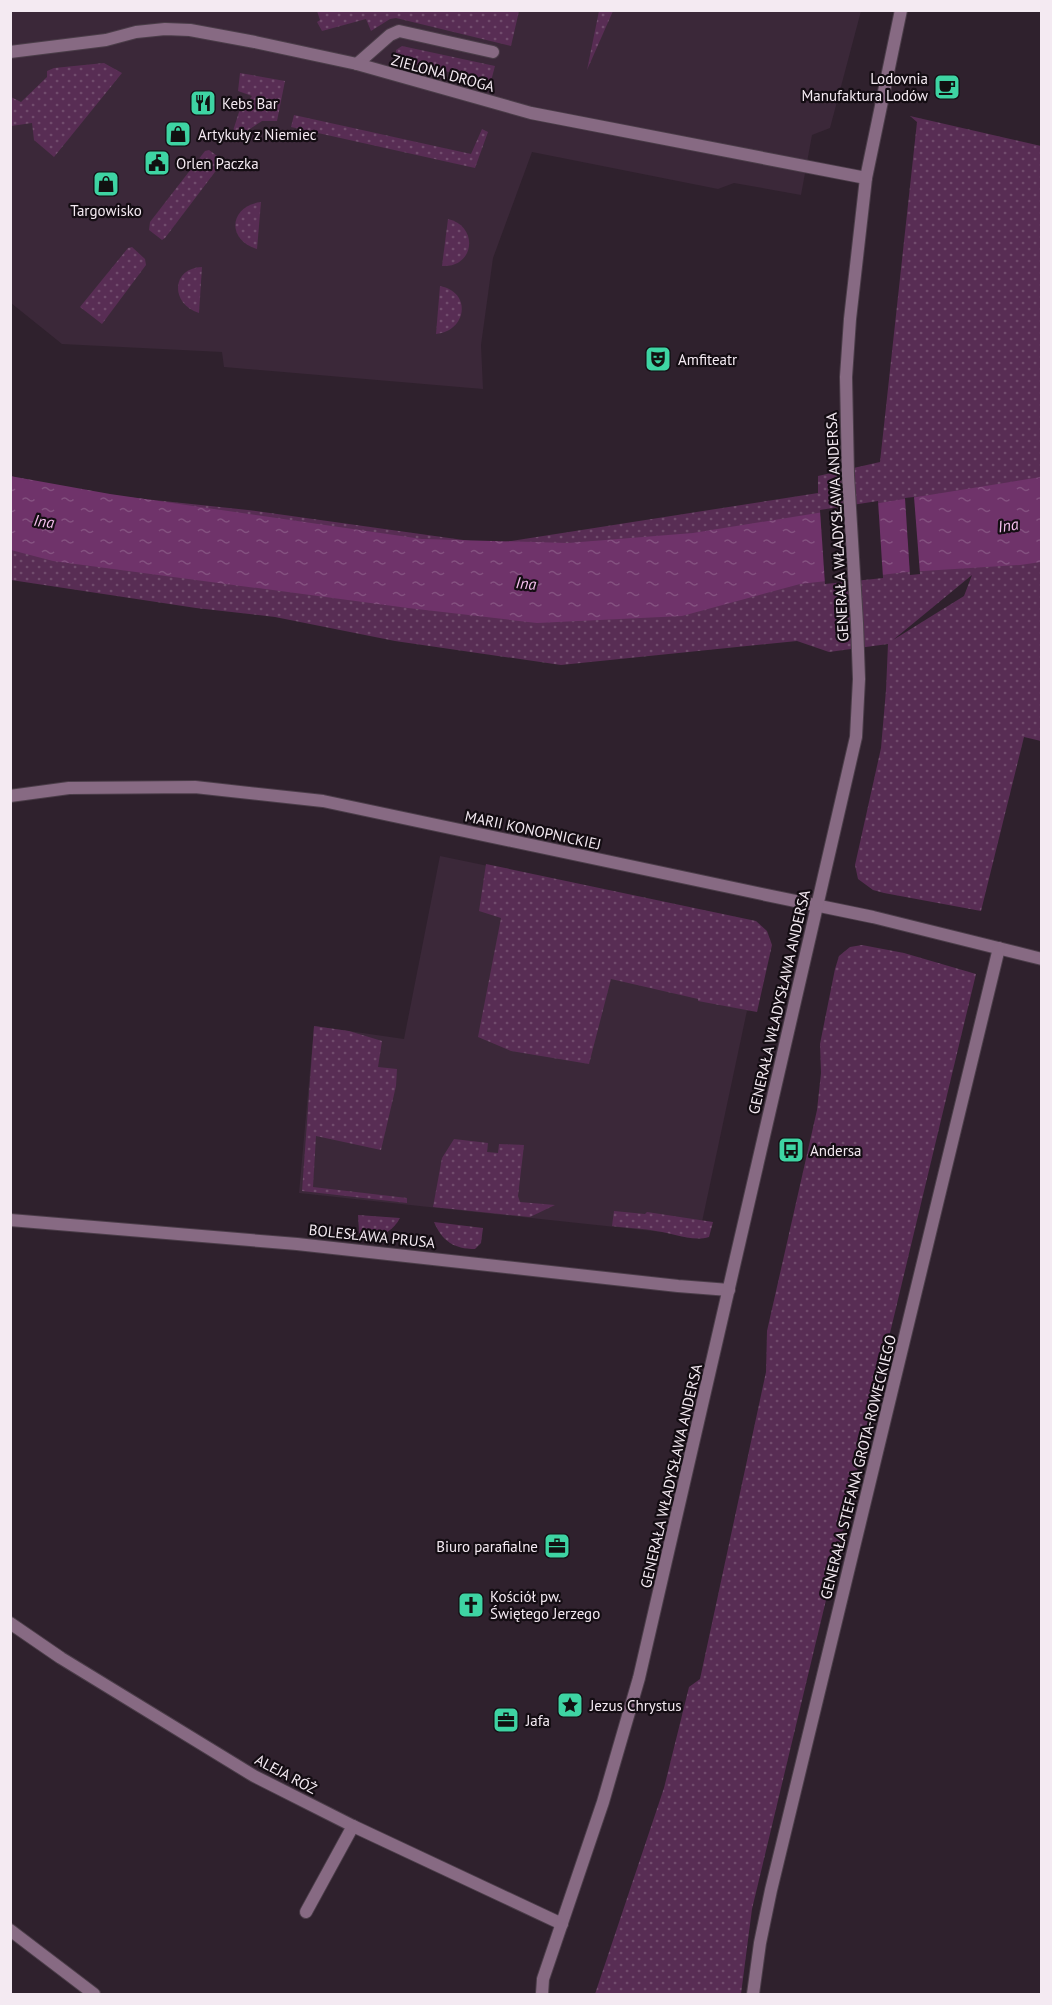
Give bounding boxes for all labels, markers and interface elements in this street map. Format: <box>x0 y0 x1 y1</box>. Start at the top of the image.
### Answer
street label: ZIELONA DROGA <box>389 50 497 96</box>
place label: Lodovnia Manufaktura Lodów <box>801 69 928 105</box>
cafe icon: Lodovnia Manufaktura Lodów <box>932 72 962 102</box>
restaurant icon: Kebs Bar <box>188 88 218 118</box>
place label: Kebs Bar <box>222 94 278 113</box>
shop icon: Artykuły z Niemiec <box>163 119 193 149</box>
place label: Artykuły z Niemiec <box>198 125 317 144</box>
public building icon: Orlen Paczka <box>142 148 172 178</box>
place label: Orlen Paczka <box>176 154 259 173</box>
shop icon: Targowisko <box>91 169 121 199</box>
place label: Targowisko <box>70 201 142 220</box>
theatre icon: Amfiteatr <box>643 344 673 374</box>
place label: Amfiteatr <box>678 350 737 369</box>
street label: GENERAŁA WŁADYSŁAWA ANDERSA <box>822 412 852 642</box>
water label: Ina <box>32 510 56 532</box>
water label: Ina <box>996 513 1020 536</box>
water label: Ina <box>515 572 537 594</box>
street label: MARII KONOPNICKIEJ <box>463 806 603 854</box>
street label: GENERAŁA WŁADYSŁAWA ANDERSA <box>744 888 814 1116</box>
bus stop icon: Andersa <box>776 1135 806 1165</box>
place label: Andersa <box>810 1141 862 1160</box>
street label: BOLESŁAWA PRUSA <box>308 1220 436 1252</box>
street label: GENERAŁA STEFANA GROTA-ROWECKIEGO <box>816 1333 900 1601</box>
street label: GENERAŁA WŁADYSŁAWA ANDERSA <box>636 1362 706 1590</box>
office icon: Biuro parafialne <box>542 1531 572 1561</box>
place label: Biuro parafialne <box>436 1537 538 1556</box>
place label: Kościół pw. Świętego Jerzego <box>490 1587 600 1623</box>
church icon: Kościół pw. Świętego Jerzego <box>456 1590 486 1620</box>
place icon: Jezus Chrystus <box>555 1690 585 1720</box>
place label: Jezus Chrystus <box>589 1696 682 1715</box>
office icon: Jafa <box>491 1705 521 1735</box>
place label: Jafa <box>525 1711 550 1730</box>
street label: ALEJA RÓŻ <box>252 1750 320 1798</box>

